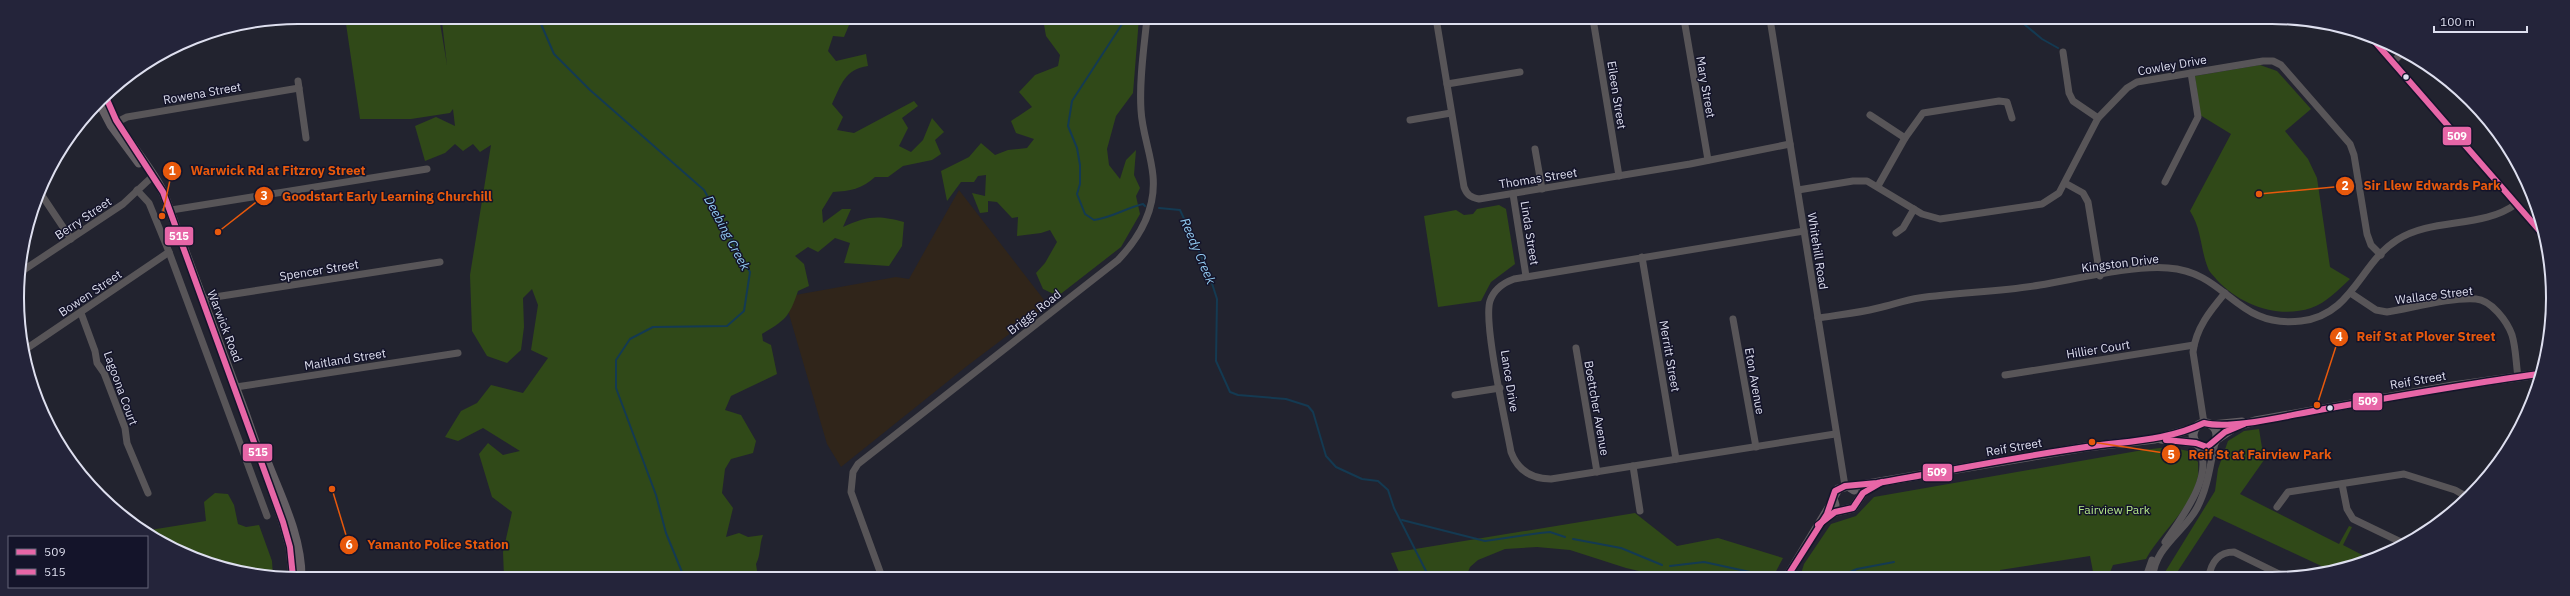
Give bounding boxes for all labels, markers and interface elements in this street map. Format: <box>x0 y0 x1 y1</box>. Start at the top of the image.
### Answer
scale bar <box>2434 8 2527 34</box>
text: 100 m <box>2440 14 2475 29</box>
street label: Cowley Drive <box>2136 51 2208 78</box>
street label: Mary Street <box>1693 55 1719 119</box>
street label: Eileen Street <box>1604 60 1630 130</box>
unlabelled marker <box>2401 72 2411 82</box>
street label: Rowena Street <box>162 79 242 107</box>
line badge: 509 <box>2442 126 2472 146</box>
text: 509 <box>2447 129 2467 143</box>
callout: Warwick Rd at Fitzroy Street <box>162 158 373 183</box>
text: Warwick Rd at Fitzroy Street <box>190 162 366 179</box>
text: 1 <box>168 163 176 178</box>
street label: Thomas Street <box>1498 164 1578 192</box>
callout: Sir Llew Edwards Park <box>2335 173 2508 198</box>
text: Sir Llew Edwards Park <box>2363 177 2501 194</box>
text: 2 <box>2341 178 2349 193</box>
callout: Goodstart Early Learning Churchill <box>254 183 500 208</box>
text: 3 <box>260 188 268 203</box>
text: Goodstart Early Learning Churchill <box>282 188 492 205</box>
water label: Deebing Creek <box>700 193 754 273</box>
street label: Berry Street <box>52 194 114 242</box>
street label: Linda Street <box>1518 200 1542 266</box>
street label: Whitehill Road <box>1804 211 1832 291</box>
water label: Reedy Creek <box>1176 215 1220 287</box>
line badge: 515 <box>164 226 194 246</box>
text: 515 <box>169 229 189 243</box>
street label: Kingston Drive <box>2080 251 2160 275</box>
street label: Spencer Street <box>278 256 360 284</box>
street label: Bowen Street <box>56 266 124 320</box>
street label: Wallace Street <box>2394 283 2474 307</box>
street label: Briggs Road <box>1004 286 1064 338</box>
street label: Warwick Road <box>204 288 246 364</box>
street label: Merritt Street <box>1656 319 1684 393</box>
callout: Reif St at Plover Street <box>2329 324 2504 349</box>
text: Reif St at Plover Street <box>2357 328 2495 345</box>
text: 4 <box>2335 329 2343 344</box>
street label: Hillier Court <box>2065 337 2131 361</box>
street label: Maitland Street <box>303 345 387 373</box>
street label: Eton Avenue <box>1742 346 1768 416</box>
street label: Lagoona Court <box>101 349 141 427</box>
street label: Lance Drive <box>1498 349 1522 413</box>
street label: Boettcher Avenue <box>1581 359 1613 457</box>
street label: Reif Street <box>2389 368 2447 392</box>
line badge: 509 <box>2352 392 2383 411</box>
text: 509 <box>2358 394 2378 408</box>
unlabelled marker <box>2325 403 2335 413</box>
street label: Reif Street <box>1985 435 2043 459</box>
callout: Reif St at Fairview Park <box>2161 442 2340 467</box>
line badge: 515 <box>242 443 273 462</box>
text: 515 <box>248 445 268 459</box>
text: Reif St at Fairview Park <box>2189 446 2332 463</box>
text: 5 <box>2167 447 2175 462</box>
line badge: 509 <box>1922 463 1953 482</box>
text: 509 <box>1927 465 1947 479</box>
park label: Fairview Park <box>2078 502 2151 517</box>
callout: Yamanto Police Station <box>339 532 517 557</box>
legend <box>8 536 148 588</box>
text: Yamanto Police Station <box>367 536 509 553</box>
text: 6 <box>345 537 353 552</box>
text: 509 <box>44 544 66 559</box>
text: 515 <box>44 564 66 579</box>

